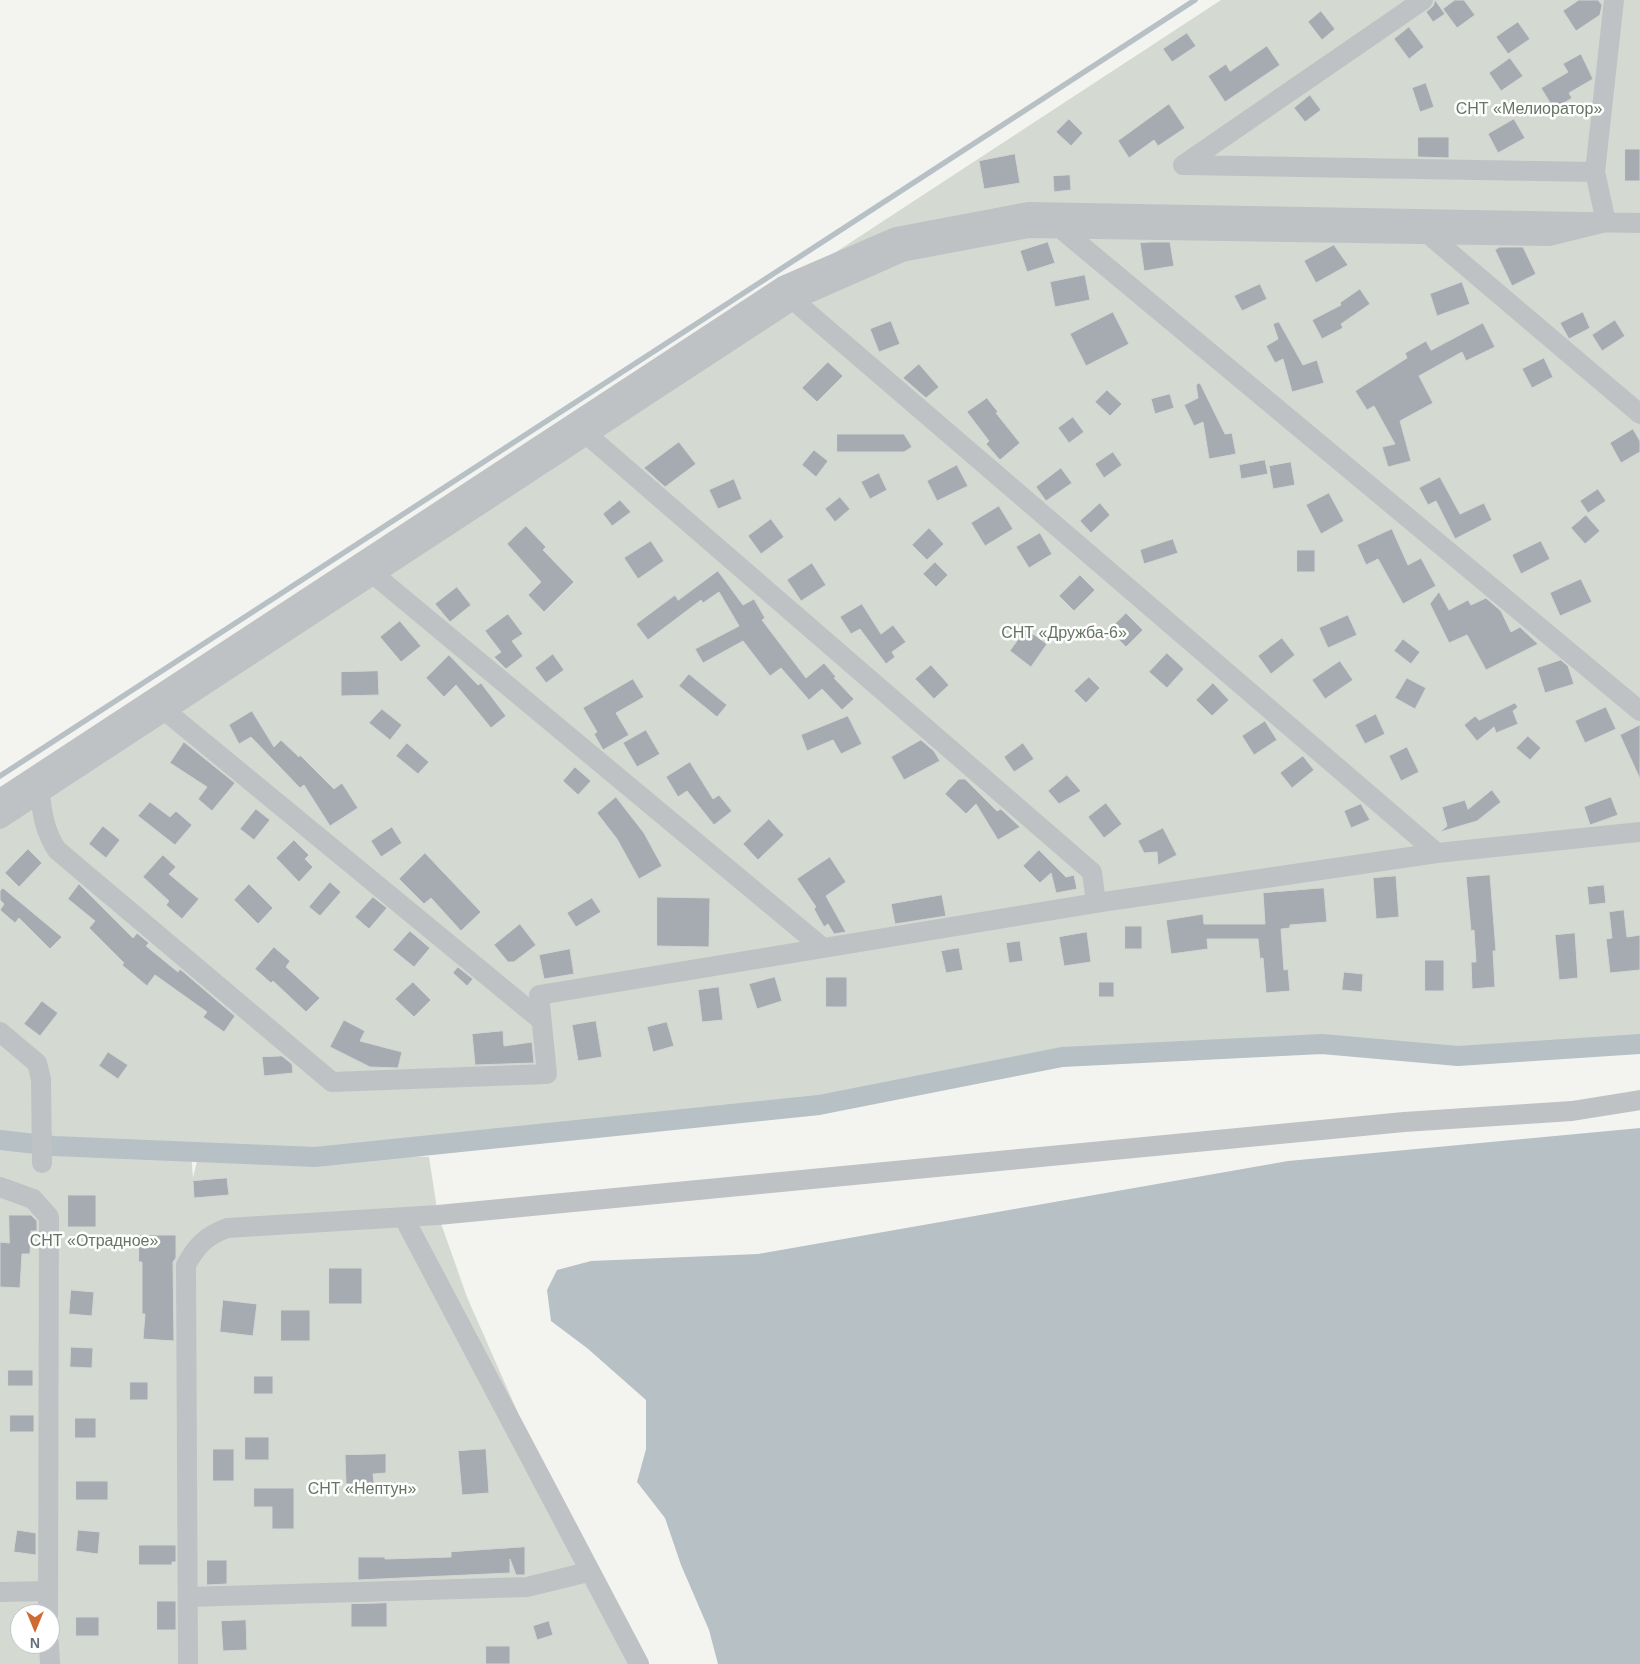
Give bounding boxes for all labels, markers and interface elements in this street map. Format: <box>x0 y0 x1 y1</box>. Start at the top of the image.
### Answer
park label: СНТ «Мелиоратор» <box>1456 100 1602 120</box>
park label: СНТ «Дружба-6» <box>1001 624 1127 644</box>
park label: СНТ «Отрадное» <box>30 1232 158 1252</box>
park label: СНТ «Нептун» <box>308 1480 416 1500</box>
north arrow <box>10 1604 60 1654</box>
text: N <box>30 1635 40 1651</box>

